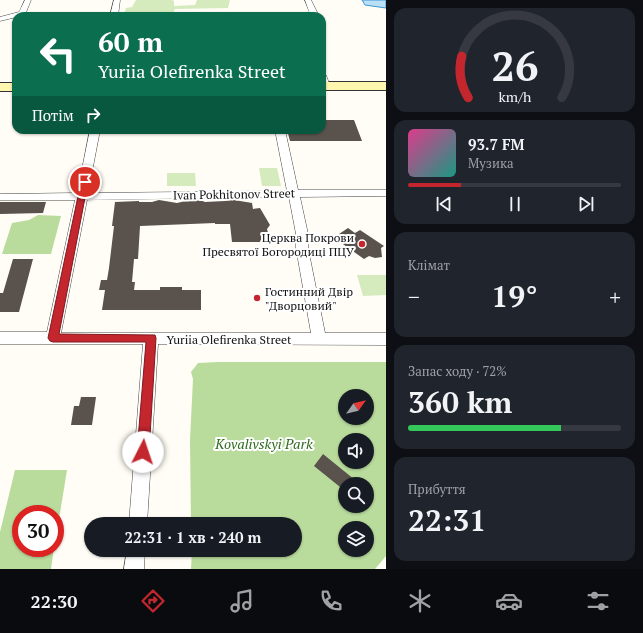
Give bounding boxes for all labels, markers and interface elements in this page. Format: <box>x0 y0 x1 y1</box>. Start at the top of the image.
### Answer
text: 60 m <box>98 23 163 60</box>
icon: left <box>32 28 84 80</box>
text: 26 <box>491 38 538 93</box>
text: Yuriia Olefirenka Street <box>98 59 286 83</box>
text: km/h <box>498 87 532 106</box>
icon: right <box>82 104 104 126</box>
text: Потім <box>32 105 74 125</box>
text: 93.7 FM <box>468 134 525 154</box>
text: Музика <box>468 154 514 172</box>
pin <box>68 165 102 199</box>
icon: arrive <box>74 171 96 193</box>
street label: Ivan Pokhitonov Street <box>173 185 296 203</box>
icon: previous <box>433 193 455 215</box>
icon: pause <box>504 193 526 215</box>
icon: next <box>575 193 597 215</box>
place label: Церква Покрови Пресвятої Богородиці ПЦУ <box>202 230 354 259</box>
marker: Церква Покрови Пресвятої Богородиці ПЦУ <box>357 239 367 249</box>
text: Клімат <box>408 256 450 274</box>
text: 19° <box>491 276 538 316</box>
text: − <box>408 282 420 311</box>
text: + <box>609 282 621 311</box>
place label: Гостинний Двір "Дворцовий" <box>265 284 353 313</box>
marker: Гостинний Двір "Дворцовий" <box>252 293 262 303</box>
street label: Yuriia Olefirenka Street <box>166 332 292 347</box>
text: Запас ходу · 72% <box>408 362 507 380</box>
text: 360 km <box>408 382 512 422</box>
north arrow <box>338 389 374 425</box>
map controls <box>338 389 374 557</box>
position arrow <box>122 431 164 473</box>
button: sound <box>338 433 374 469</box>
park label: Kovalivskyi Park <box>214 434 313 453</box>
button: search <box>338 477 374 513</box>
text: Прибуття <box>408 480 466 498</box>
text: 22:31 <box>408 500 486 540</box>
speed limit sign: 30 <box>12 505 64 557</box>
button: layers <box>338 521 374 557</box>
text: 22:31 · 1 хв · 240 m <box>125 527 261 547</box>
icon: directions <box>139 587 167 615</box>
icon: music <box>228 587 256 615</box>
icon: phone <box>317 587 345 615</box>
icon: climate <box>406 587 434 615</box>
icon: car <box>495 587 523 615</box>
icon: filters <box>584 587 612 615</box>
text: 22:30 <box>31 589 77 613</box>

